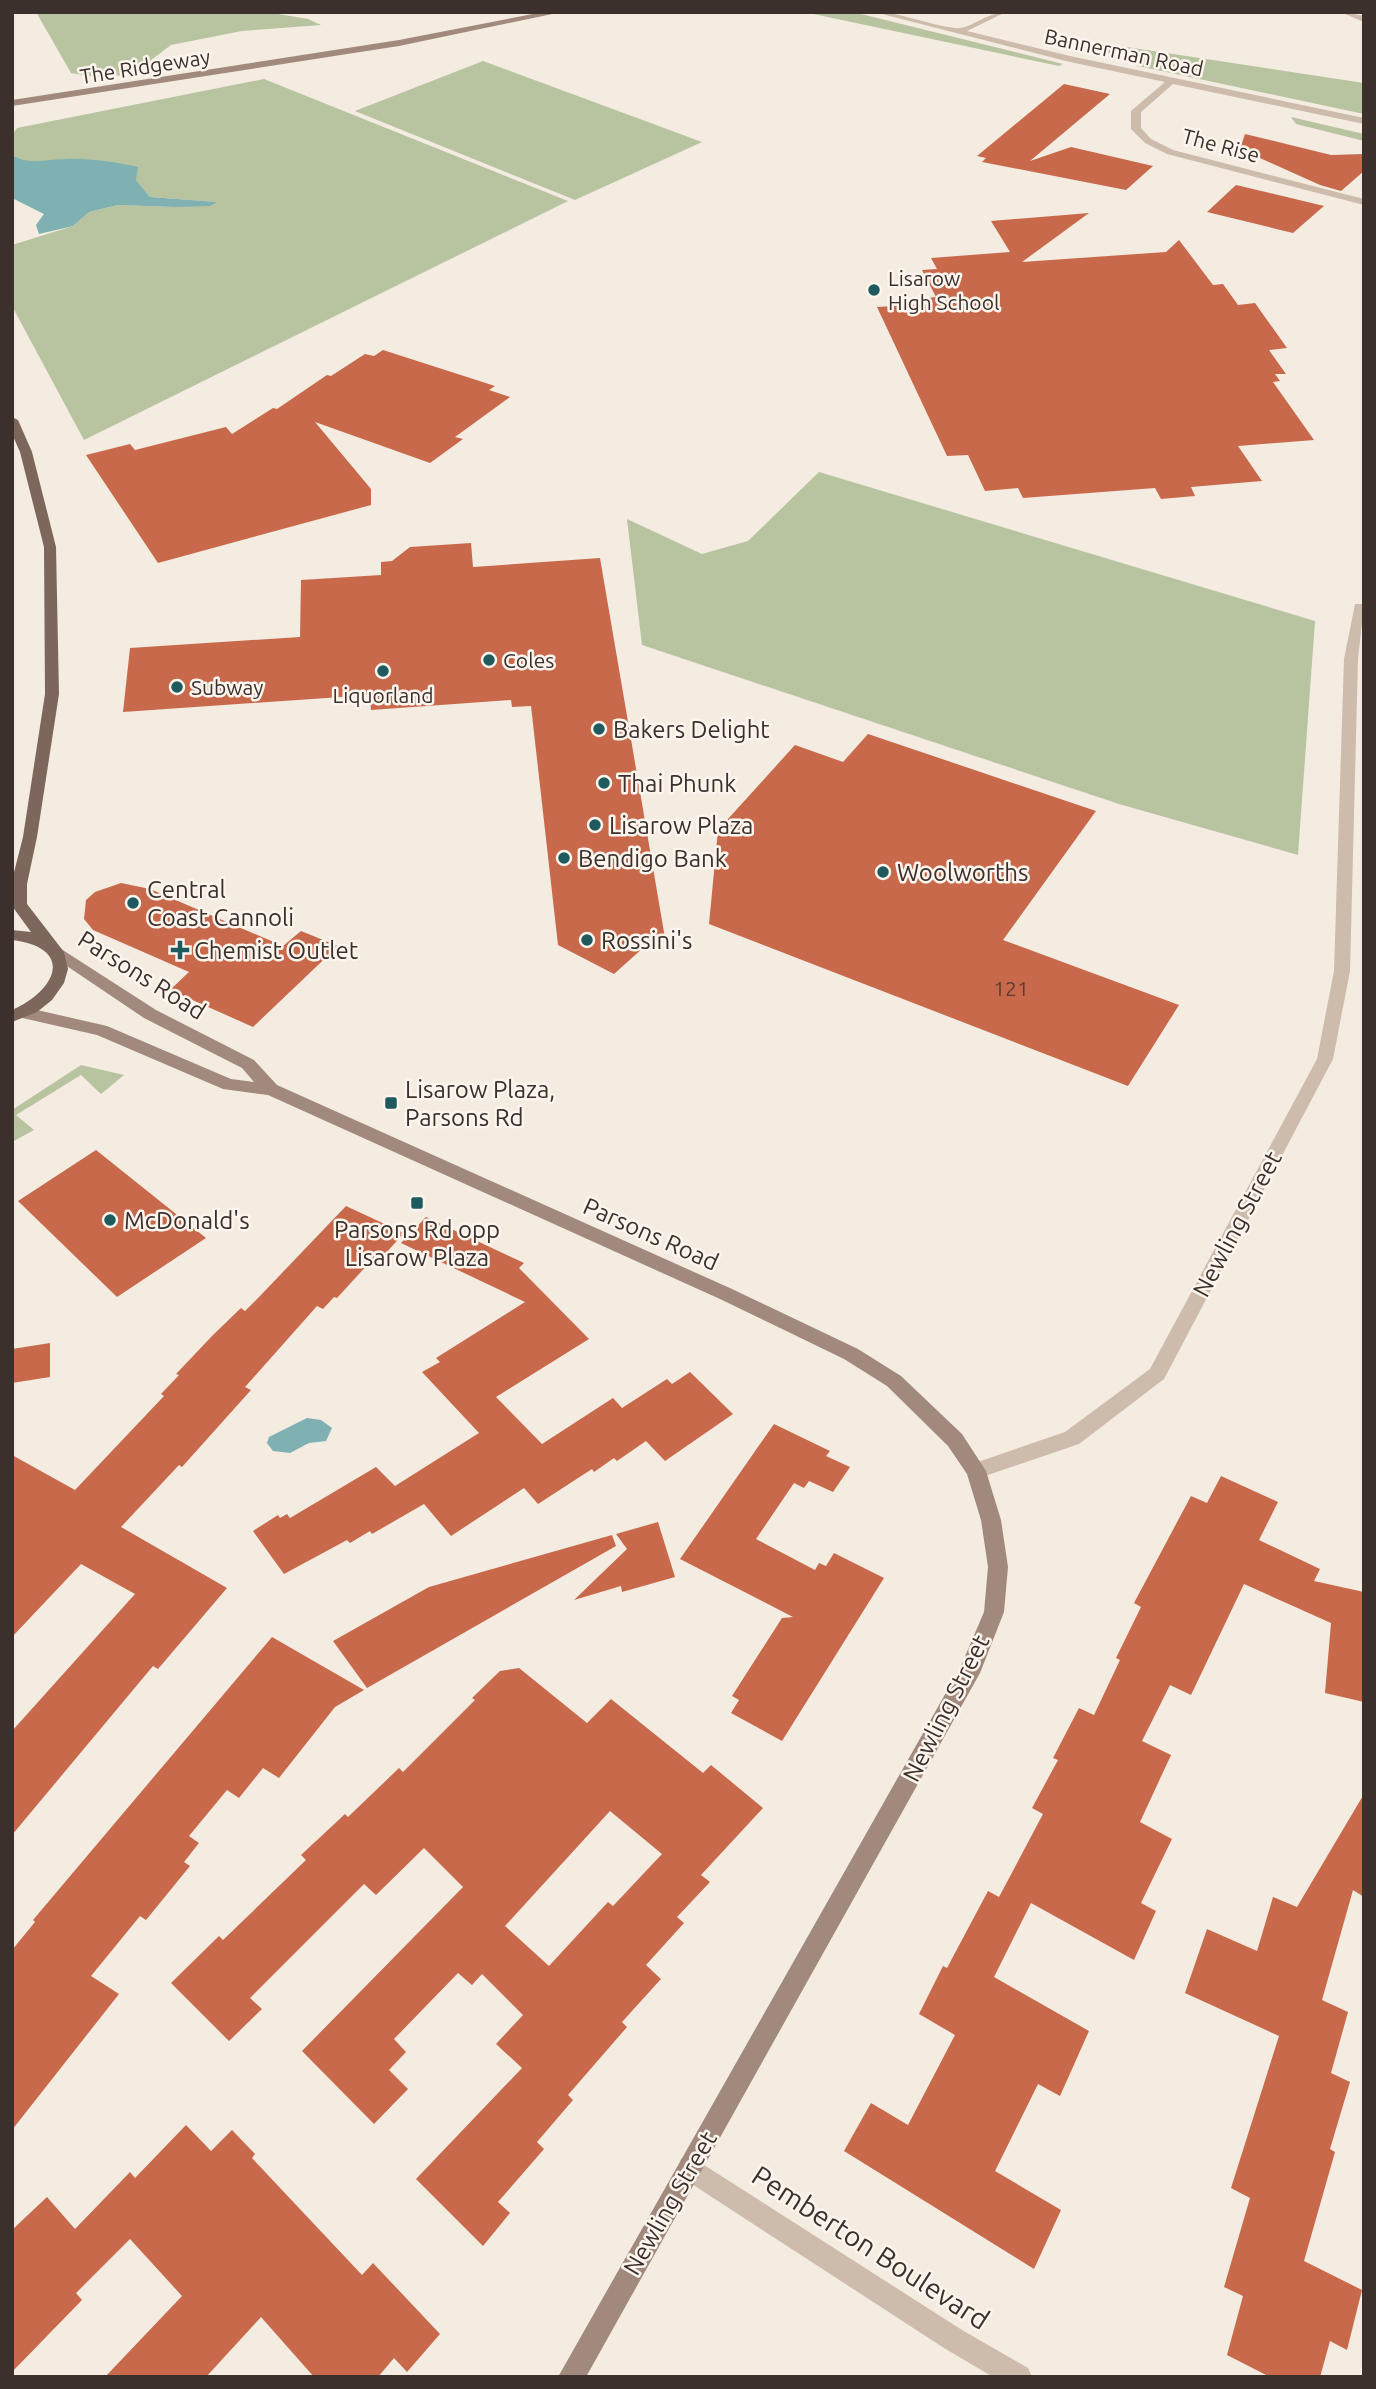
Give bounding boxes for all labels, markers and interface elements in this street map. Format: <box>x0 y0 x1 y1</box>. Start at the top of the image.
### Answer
street label: Bannerman Road <box>1042 23 1206 81</box>
street label: The Ridgeway <box>78 44 212 88</box>
street label: The Rise <box>1180 123 1262 167</box>
place label: Lisarow High School <box>888 266 999 314</box>
marker: Lisarow High School <box>866 282 882 298</box>
place label: Coles <box>503 648 554 672</box>
marker: Coles <box>481 652 497 668</box>
marker: Liquorland <box>375 663 391 679</box>
place label: Subway <box>191 675 263 699</box>
marker: Subway <box>169 679 185 695</box>
place label: Liquorland <box>333 683 433 707</box>
place label: Bakers Delight <box>613 716 770 743</box>
marker: Bakers Delight <box>591 721 607 737</box>
place label: Thai Phunk <box>618 770 736 797</box>
marker: Thai Phunk <box>596 775 612 791</box>
place label: Lisarow Plaza <box>609 812 753 839</box>
marker: Lisarow Plaza <box>587 817 603 833</box>
place label: Bendigo Bank <box>578 845 727 872</box>
marker: Bendigo Bank <box>556 850 572 866</box>
place label: Woolworths <box>897 859 1028 886</box>
marker: Woolworths <box>875 864 891 880</box>
place label: Central Coast Cannoli <box>147 876 294 931</box>
marker: Central Coast Cannoli <box>125 895 141 911</box>
street label: Parsons Road <box>73 925 211 1025</box>
place label: Rossini's <box>601 927 692 954</box>
marker: Rossini's <box>579 932 595 948</box>
place label: Chemist Outlet <box>194 937 359 964</box>
marker: Chemist Outlet <box>172 942 188 958</box>
house number: 121 <box>993 976 1029 1000</box>
place label: Lisarow Plaza, Parsons Rd <box>405 1076 555 1131</box>
marker: Lisarow Plaza, Parsons Rd <box>383 1095 399 1111</box>
street label: Newling Street <box>1187 1146 1287 1301</box>
street label: Parsons Road <box>579 1192 723 1276</box>
marker: Parsons Rd opp Lisarow Plaza <box>409 1195 425 1211</box>
place label: McDonald's <box>124 1207 250 1234</box>
marker: McDonald's <box>102 1212 118 1228</box>
place label: Parsons Rd opp Lisarow Plaza <box>334 1216 500 1271</box>
street label: Newling Street <box>897 1630 995 1786</box>
street label: Newling Street <box>618 2126 722 2280</box>
street label: Pemberton Boulevard <box>747 2159 995 2335</box>

